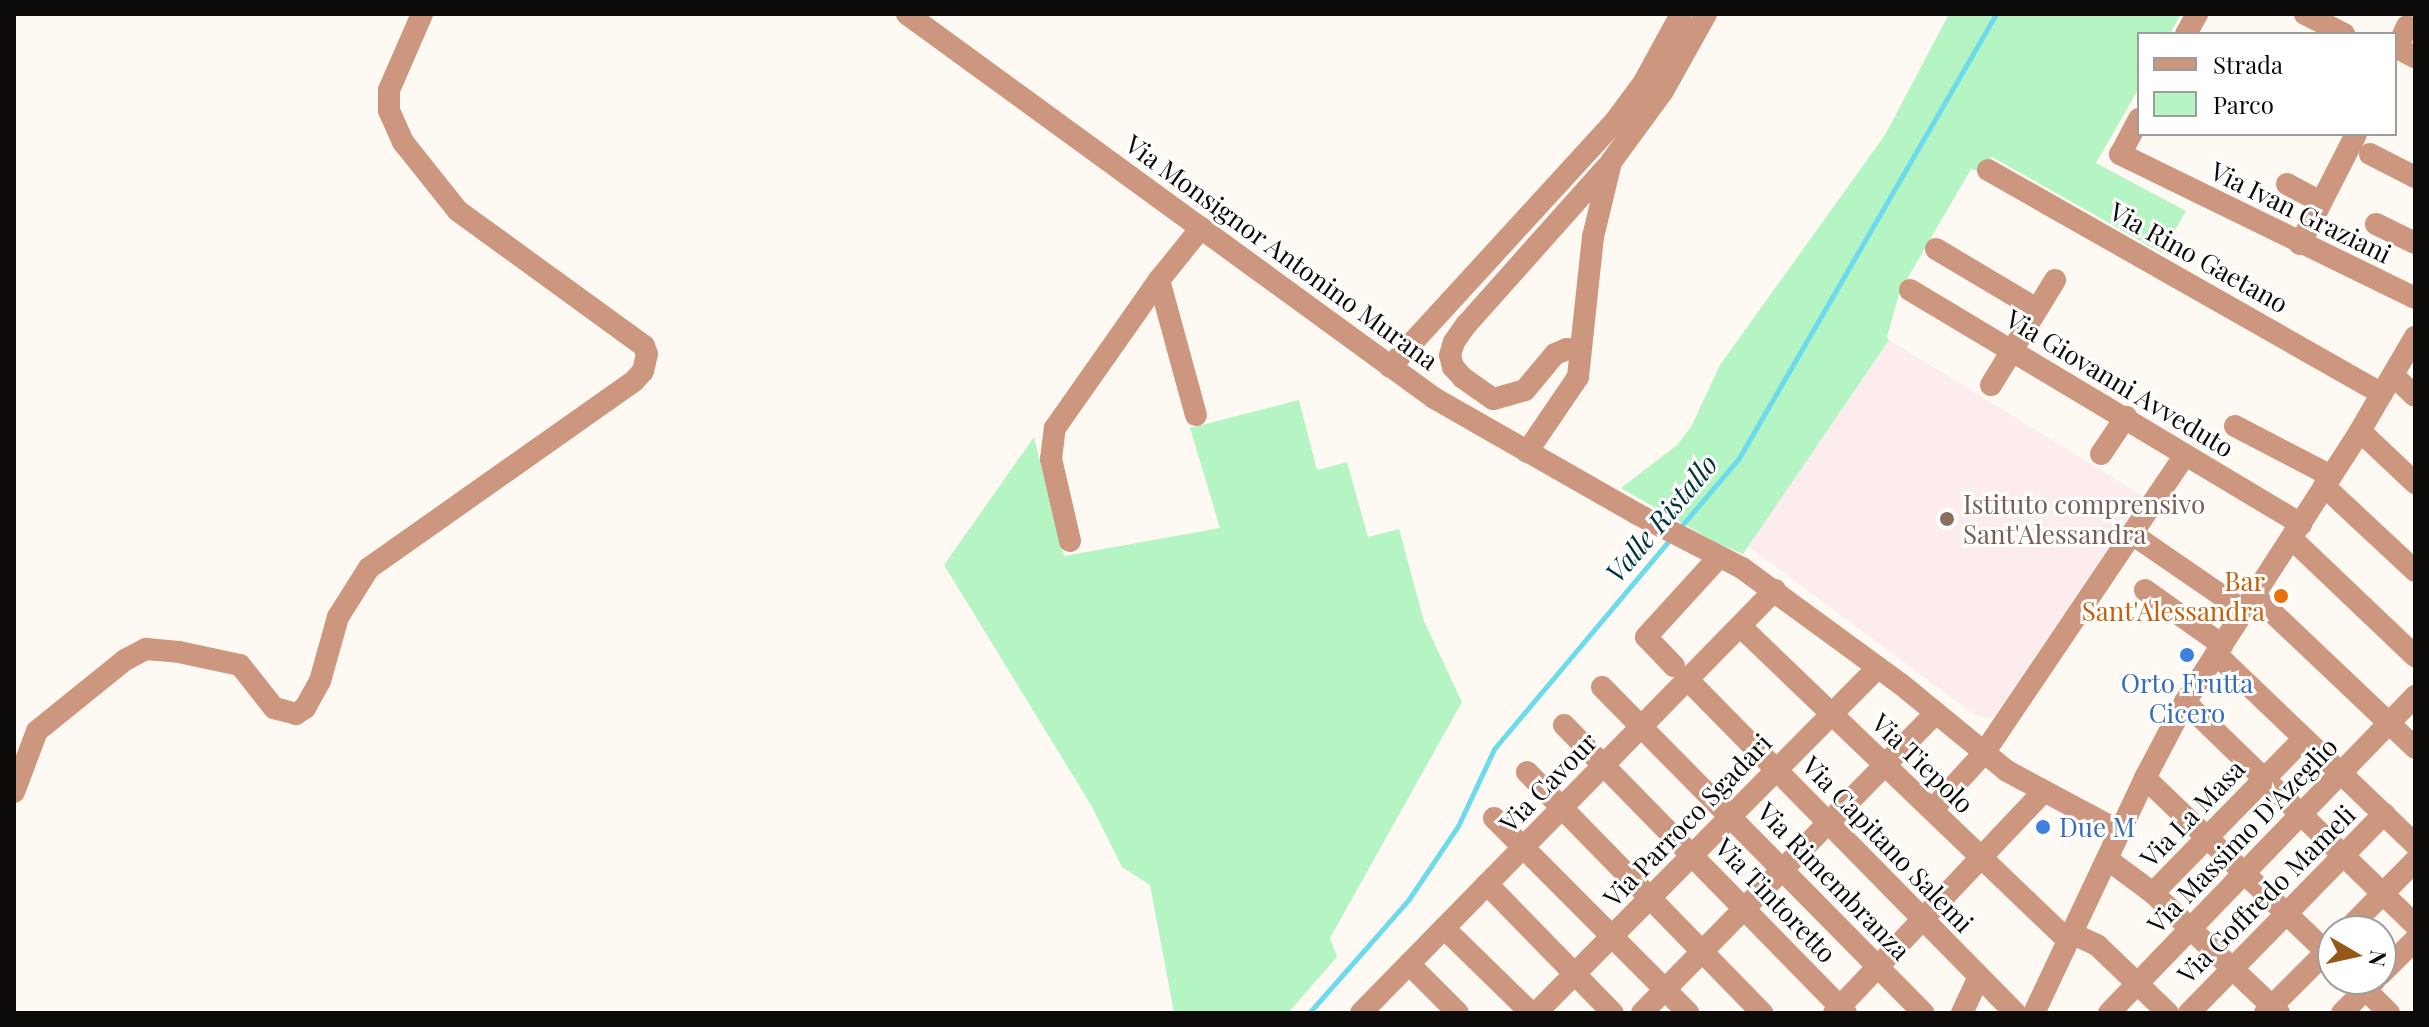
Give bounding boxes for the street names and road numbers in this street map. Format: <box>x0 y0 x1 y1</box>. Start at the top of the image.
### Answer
street label: Via Monsignor Antonino Murana <box>1119 128 1445 376</box>
street label: Via Ivan Graziani <box>2205 155 2397 269</box>
street label: Via Rino Gaetano <box>2104 195 2294 319</box>
street label: Via Giovanni Avveduto <box>2000 302 2240 464</box>
street label: Via Tiepolo <box>1865 707 1981 819</box>
street label: Via Cavour <box>1493 726 1603 838</box>
street label: Via Parroco Sgadari <box>1596 727 1778 913</box>
street label: Via Massimo D'Azeglio <box>2140 731 2344 939</box>
street label: Via Capitano Salemi <box>1796 749 1980 939</box>
street label: Via La Masa <box>2133 753 2251 873</box>
street label: Via Rimembranza <box>1751 796 1917 966</box>
street label: Via Goffredo Mameli <box>2170 798 2362 990</box>
street label: Via Tintoretto <box>1709 831 1843 969</box>

